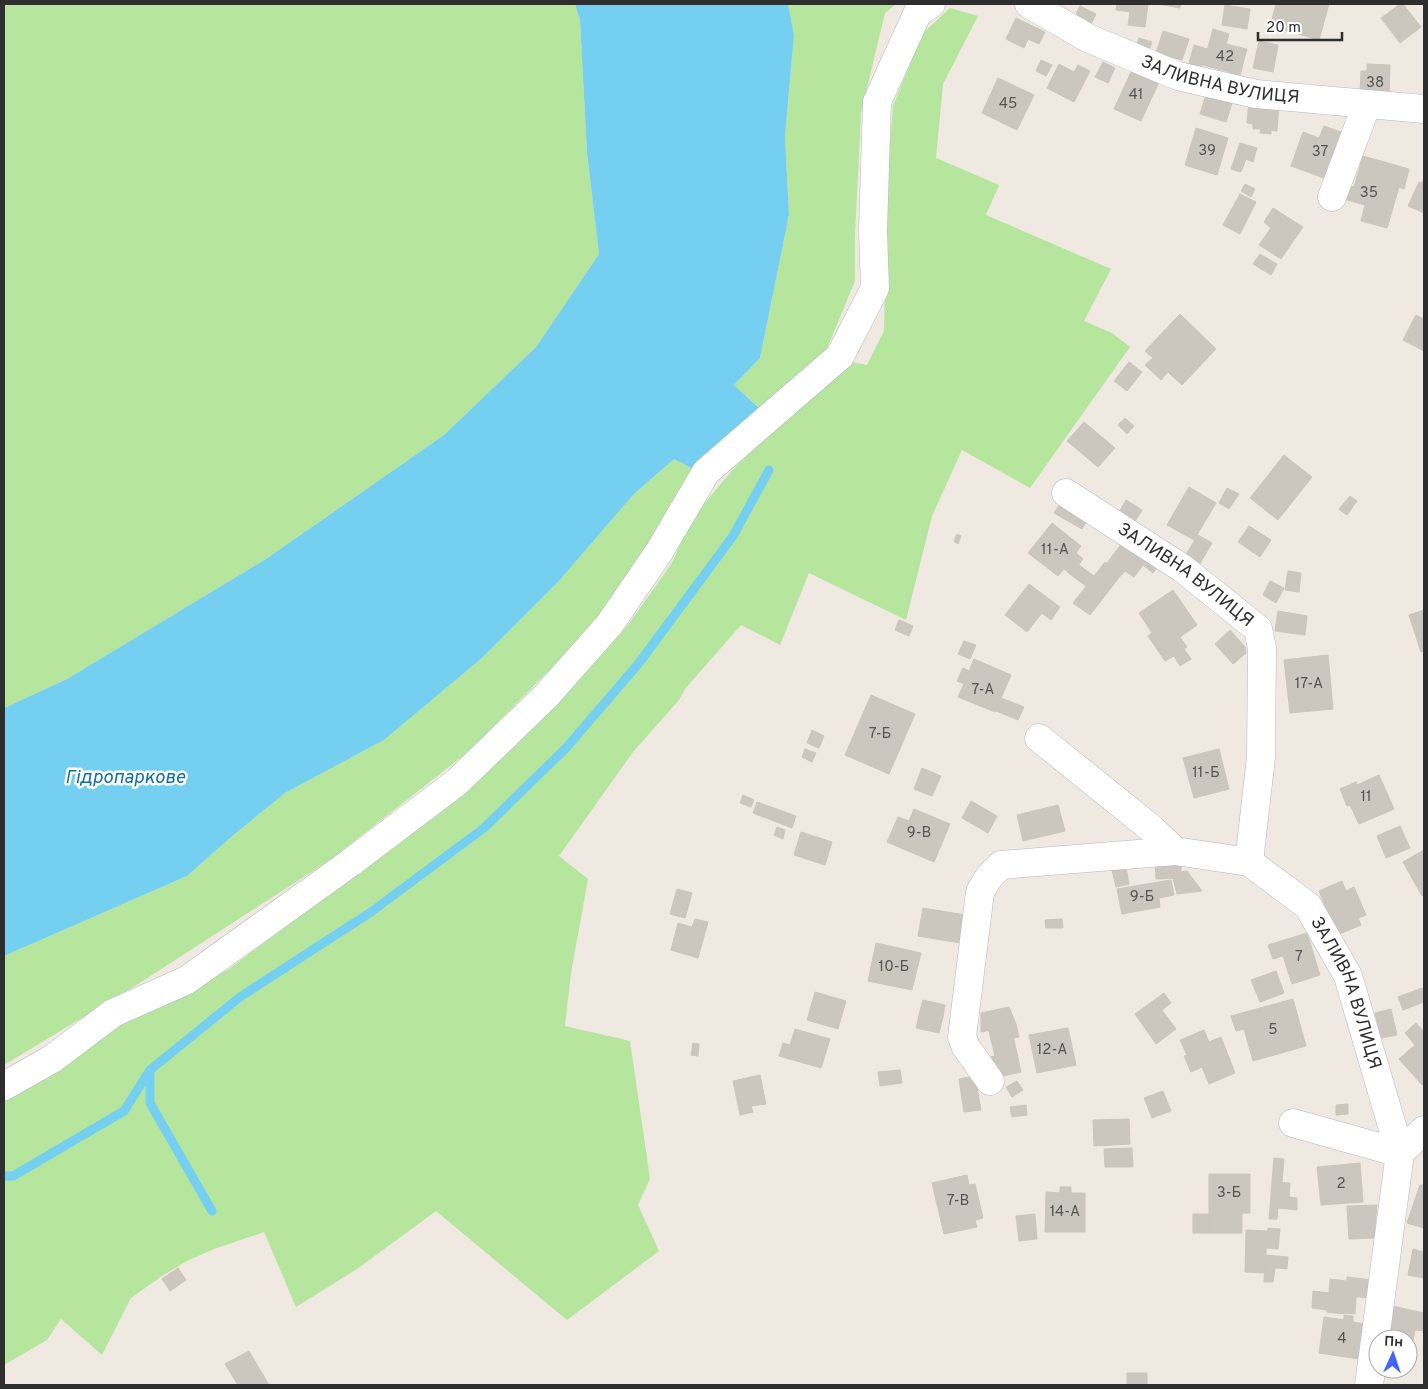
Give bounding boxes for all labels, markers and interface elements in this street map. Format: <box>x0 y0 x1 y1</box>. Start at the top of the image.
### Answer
scale bar <box>1258 10 1342 42</box>
text: 20 m <box>1266 19 1301 38</box>
house number: 42 <box>1216 48 1234 67</box>
street label: ЗАЛИВНА ВУЛИЦЯ <box>1137 50 1301 109</box>
house number: 38 <box>1366 74 1384 93</box>
house number: 41 <box>1129 86 1143 105</box>
house number: 45 <box>999 95 1017 114</box>
house number: 39 <box>1198 142 1216 161</box>
house number: 37 <box>1312 143 1329 162</box>
house number: 35 <box>1360 184 1378 203</box>
street label: ЗАЛИВНА ВУЛИЦЯ <box>1113 518 1258 632</box>
house number: 11-А <box>1041 541 1069 560</box>
house number: 17-А <box>1295 675 1323 694</box>
house number: 7-А <box>971 681 995 700</box>
house number: 7-Б <box>869 725 891 744</box>
house number: 11-Б <box>1192 764 1220 783</box>
water label: Гідропаркове <box>65 766 185 790</box>
house number: 11 <box>1360 788 1372 807</box>
house number: 9-В <box>907 824 931 843</box>
house number: 9-Б <box>1130 888 1154 907</box>
street label: ЗАЛИВНА ВУЛИЦЯ <box>1305 912 1386 1072</box>
house number: 7 <box>1295 948 1303 967</box>
house number: 10-Б <box>879 958 909 977</box>
house number: 5 <box>1268 1021 1278 1040</box>
house number: 12-А <box>1037 1041 1067 1060</box>
house number: 2 <box>1336 1175 1346 1194</box>
house number: 3-Б <box>1217 1184 1241 1203</box>
house number: 7-В <box>947 1192 969 1211</box>
house number: 14-А <box>1050 1203 1080 1222</box>
north arrow <box>1368 1329 1418 1379</box>
house number: 4 <box>1337 1330 1347 1349</box>
text: Пн <box>1384 1334 1403 1351</box>

